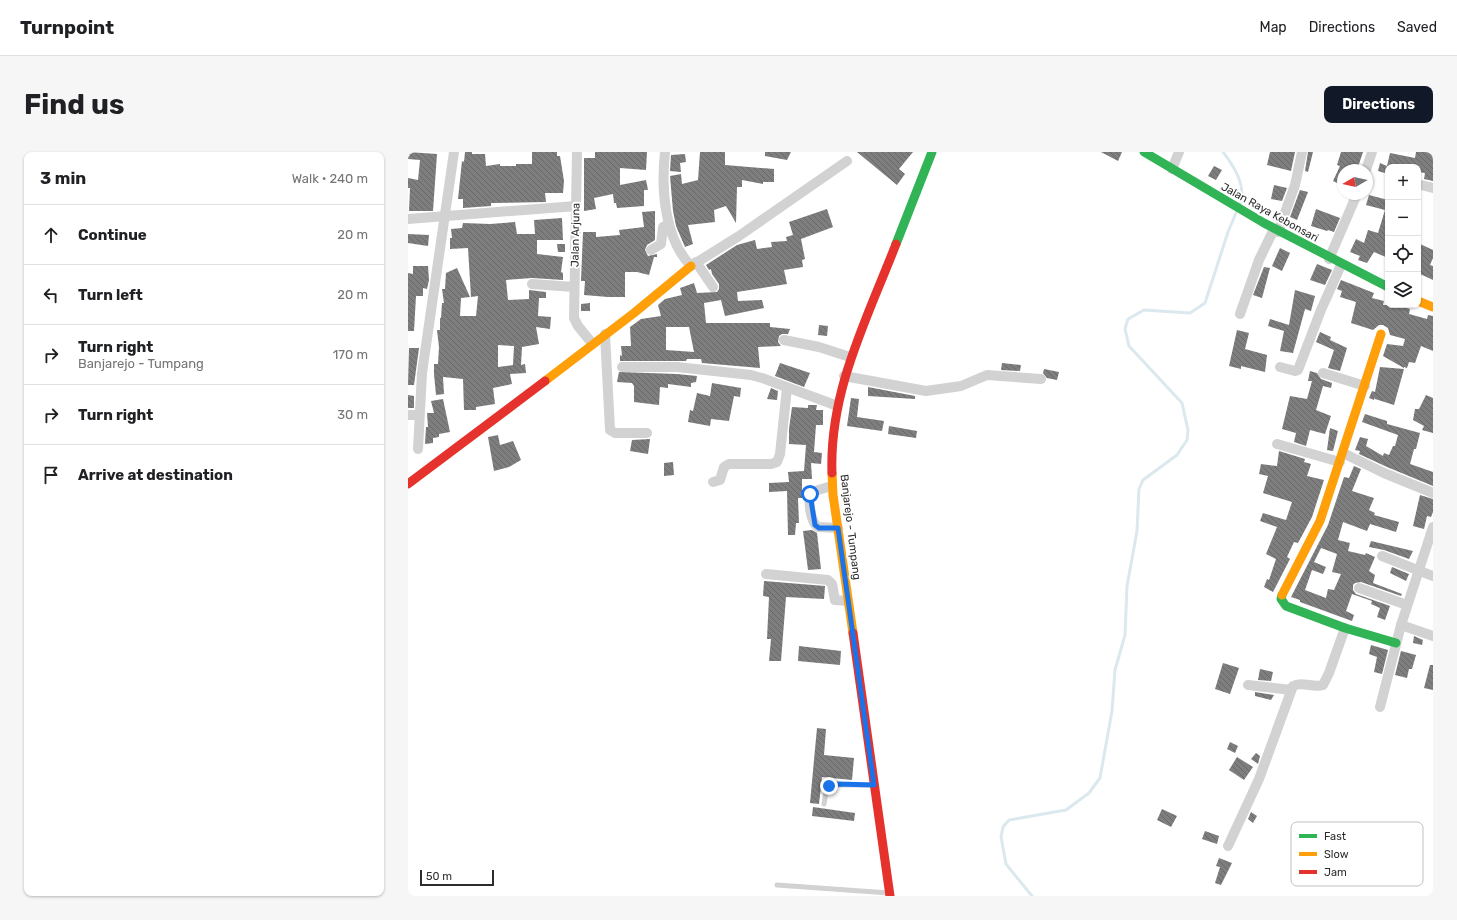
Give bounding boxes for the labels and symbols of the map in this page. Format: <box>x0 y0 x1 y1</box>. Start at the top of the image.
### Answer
north arrow <box>1337 164 1373 200</box>
street label: Jalan Raya Kebonsari <box>1219 180 1321 245</box>
street label: Jalan Arjuna <box>568 203 583 267</box>
street label: Banjarejo - Tumpang <box>838 473 863 581</box>
route start <box>801 485 819 503</box>
route end <box>820 777 838 795</box>
legend <box>1291 822 1423 886</box>
text: Fast <box>1324 830 1347 843</box>
text: Slow <box>1324 848 1349 861</box>
text: Jam <box>1324 866 1347 879</box>
scale bar <box>420 868 494 887</box>

